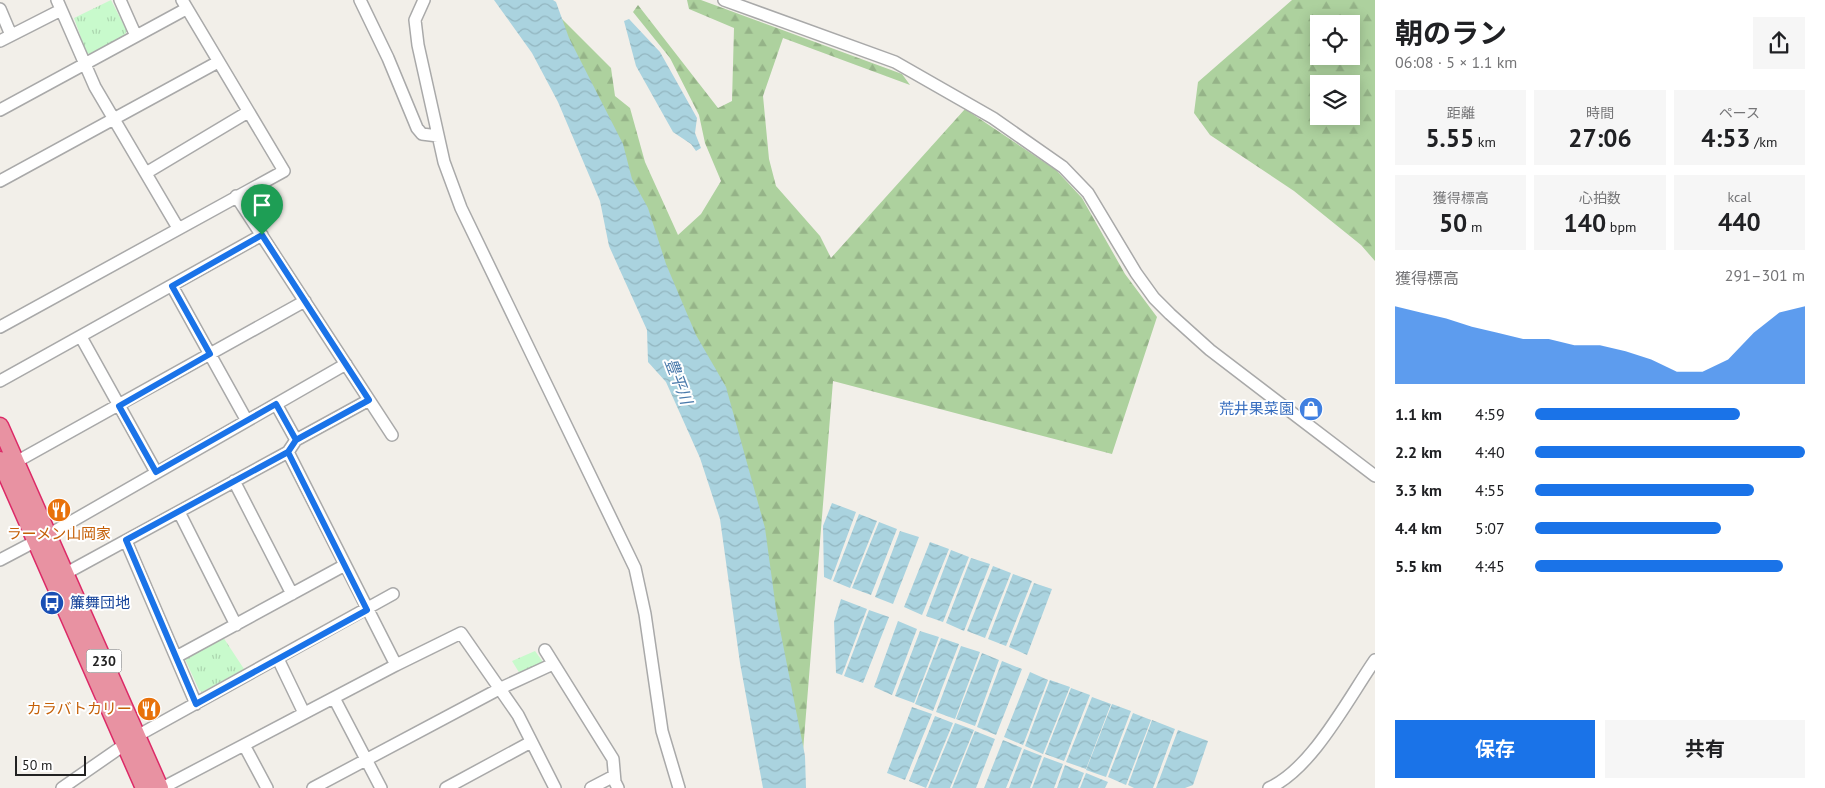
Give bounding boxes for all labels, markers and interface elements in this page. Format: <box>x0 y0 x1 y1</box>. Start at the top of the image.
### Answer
text: 朝のラン <box>1395 14 1507 51</box>
map controls <box>1310 15 1360 125</box>
button: locate <box>1310 15 1360 65</box>
button: share <box>1753 17 1805 69</box>
text: 06:08 · 5 × 1.1 km <box>1395 52 1517 72</box>
button: layers <box>1310 75 1360 125</box>
text: 距離 <box>1447 104 1475 122</box>
text: 時間 <box>1586 104 1614 122</box>
text: ペース <box>1719 104 1760 122</box>
text: 5.55 <box>1425 122 1474 154</box>
text: 27:06 <box>1568 122 1632 154</box>
text: 4:53 <box>1701 122 1751 154</box>
text: km <box>1474 133 1496 151</box>
text: /km <box>1751 133 1777 151</box>
pin <box>241 184 283 235</box>
text: kcal <box>1727 188 1751 206</box>
text: 獲得標高 <box>1433 189 1489 207</box>
text: 心拍数 <box>1579 189 1621 207</box>
icon: arrive <box>248 191 276 219</box>
text: 440 <box>1718 206 1761 238</box>
text: 50 <box>1439 207 1467 239</box>
text: 140 <box>1564 207 1606 239</box>
text: m <box>1467 218 1482 236</box>
text: bpm <box>1606 218 1636 236</box>
text: 291–301 m <box>1725 265 1805 285</box>
text: 獲得標高 <box>1395 268 1459 288</box>
water label: 豊平川 <box>661 355 698 409</box>
shop icon: 荒井果菜園 <box>1298 396 1324 422</box>
place label: 荒井果菜園 <box>1219 399 1294 418</box>
text: 1.1 km <box>1395 404 1442 424</box>
text: 4:59 <box>1475 404 1505 424</box>
text: 2.2 km <box>1395 442 1442 462</box>
text: 4:40 <box>1475 442 1505 462</box>
text: 3.3 km <box>1395 480 1442 500</box>
text: 4:55 <box>1475 480 1505 500</box>
restaurant icon: ラーメン山岡家 <box>46 497 72 523</box>
text: 4.4 km <box>1395 518 1442 538</box>
text: 5:07 <box>1475 518 1505 538</box>
place label: ラーメン山岡家 <box>7 524 111 543</box>
text: 5.5 km <box>1395 556 1442 576</box>
text: 4:45 <box>1475 556 1505 576</box>
bus stop icon: 簾舞団地 <box>39 590 65 616</box>
place label: 簾舞団地 <box>70 593 130 612</box>
road number: 230 <box>86 649 122 672</box>
restaurant icon: カラバトカリー <box>136 696 162 722</box>
place label: カラバトカリー <box>27 699 132 718</box>
button: 保存 <box>1395 720 1595 778</box>
button: 共有 <box>1605 720 1805 778</box>
scale bar <box>15 753 86 776</box>
text: 50 m <box>22 756 52 774</box>

